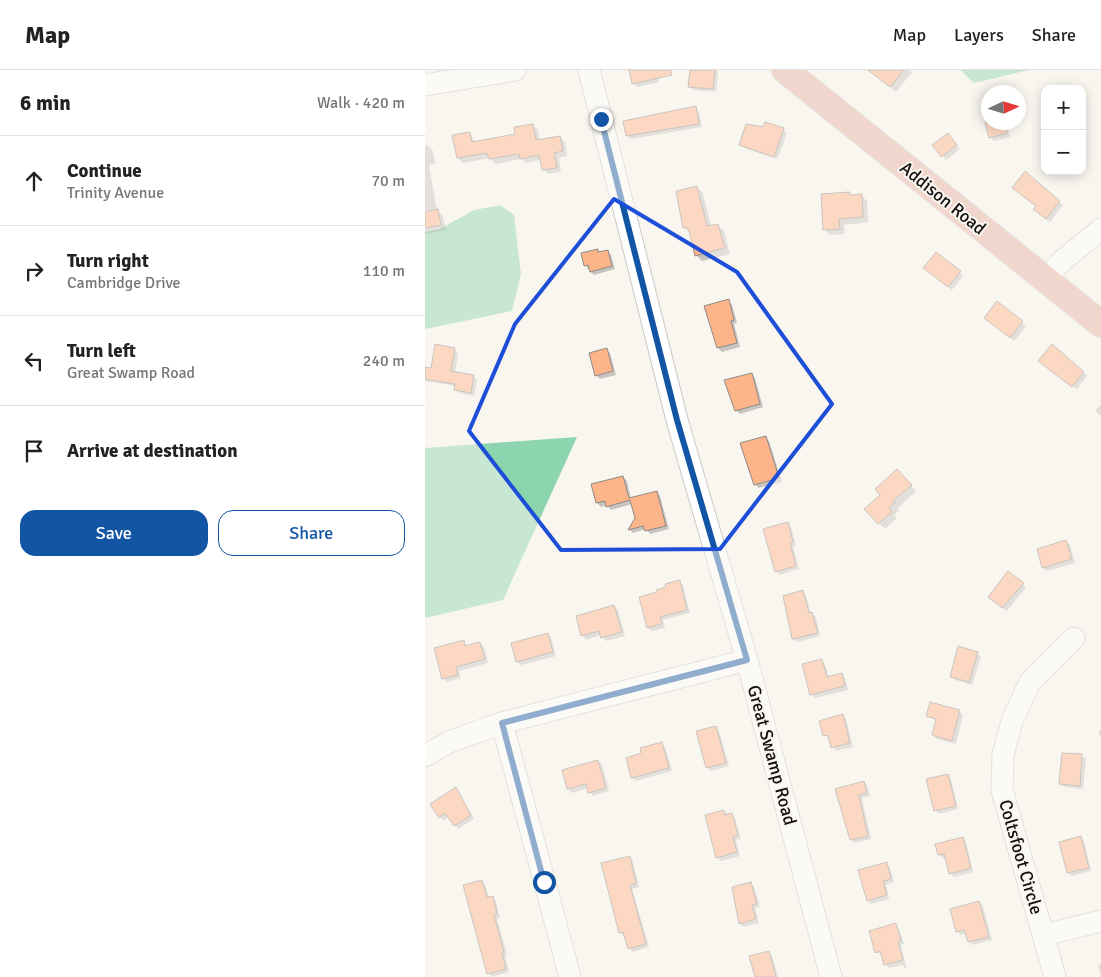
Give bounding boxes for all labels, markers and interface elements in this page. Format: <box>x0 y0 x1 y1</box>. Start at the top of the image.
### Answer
text: Map <box>25 20 70 50</box>
text: Map <box>893 24 926 46</box>
text: Layers <box>954 24 1004 46</box>
text: Share <box>1032 24 1076 46</box>
north arrow <box>981 85 1026 130</box>
map controls <box>1041 85 1086 175</box>
button: + <box>1041 85 1086 130</box>
text: 6 min <box>20 90 71 116</box>
text: Walk · 420 m <box>317 93 405 113</box>
route end <box>590 108 613 131</box>
button: − <box>1041 130 1086 175</box>
street label: Addison Road <box>896 157 990 239</box>
text: Continue <box>67 159 142 183</box>
icon: ahead <box>20 167 48 195</box>
text: 70 m <box>371 171 405 191</box>
text: Trinity Avenue <box>67 183 164 203</box>
text: Turn right <box>67 249 149 273</box>
icon: right <box>20 257 48 285</box>
text: 110 m <box>363 261 405 281</box>
text: Cambridge Drive <box>67 273 181 293</box>
text: Turn left <box>67 339 136 363</box>
icon: left <box>20 347 48 375</box>
text: 240 m <box>363 351 405 371</box>
text: Great Swamp Road <box>67 363 195 383</box>
icon: arrive <box>20 437 48 465</box>
text: Arrive at destination <box>67 439 238 463</box>
button: Save <box>20 510 208 556</box>
button: Share <box>218 510 405 556</box>
street label: Great Swamp Road <box>743 683 801 827</box>
street label: Coltsfoot Circle <box>994 797 1048 917</box>
route start <box>533 871 556 894</box>

